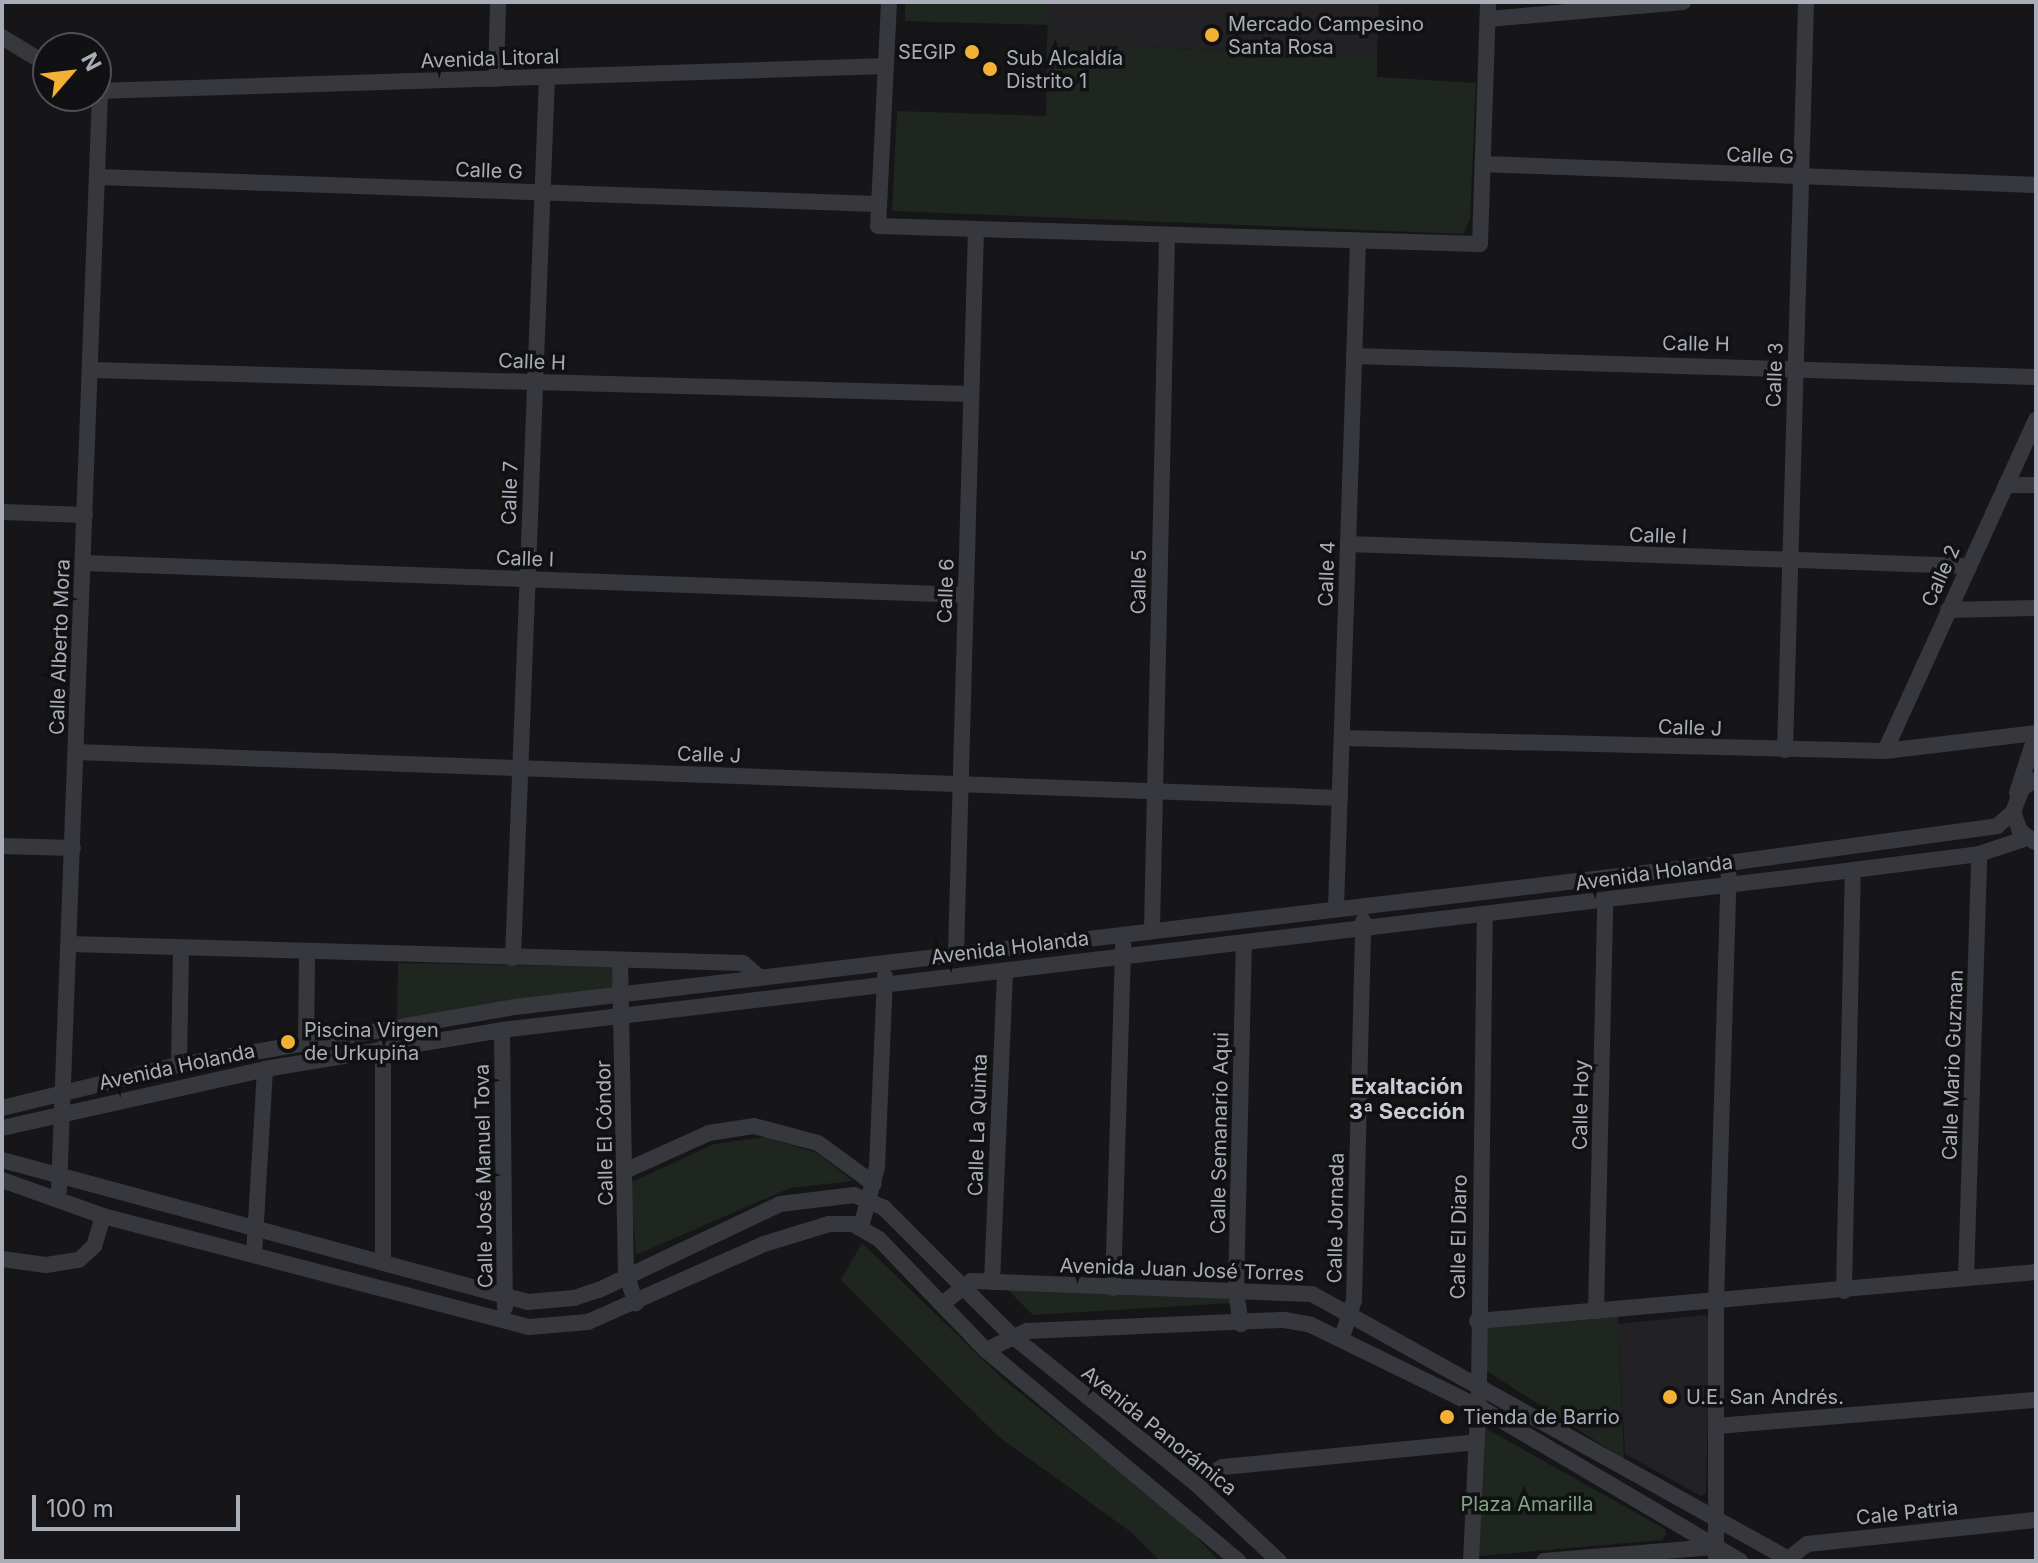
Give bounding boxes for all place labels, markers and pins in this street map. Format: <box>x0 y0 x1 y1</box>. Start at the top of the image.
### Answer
place label: Mercado Campesino Santa Rosa <box>1228 12 1424 59</box>
marker: Mercado Campesino Santa Rosa <box>1203 26 1221 44</box>
place label: SEGIP <box>898 40 956 64</box>
marker: SEGIP <box>963 43 981 61</box>
place label: Sub Alcaldía Distrito 1 <box>1006 46 1123 93</box>
marker: Sub Alcaldía Distrito 1 <box>981 60 999 78</box>
place label: Piscina Virgen de Urkupiña <box>304 1018 439 1065</box>
marker: Piscina Virgen de Urkupiña <box>279 1033 297 1051</box>
place label: U.E. San Andrés. <box>1686 1385 1844 1409</box>
marker: U.E. San Andrés. <box>1661 1388 1679 1406</box>
place label: Tienda de Barrio <box>1463 1405 1620 1429</box>
marker: Tienda de Barrio <box>1438 1408 1456 1426</box>

